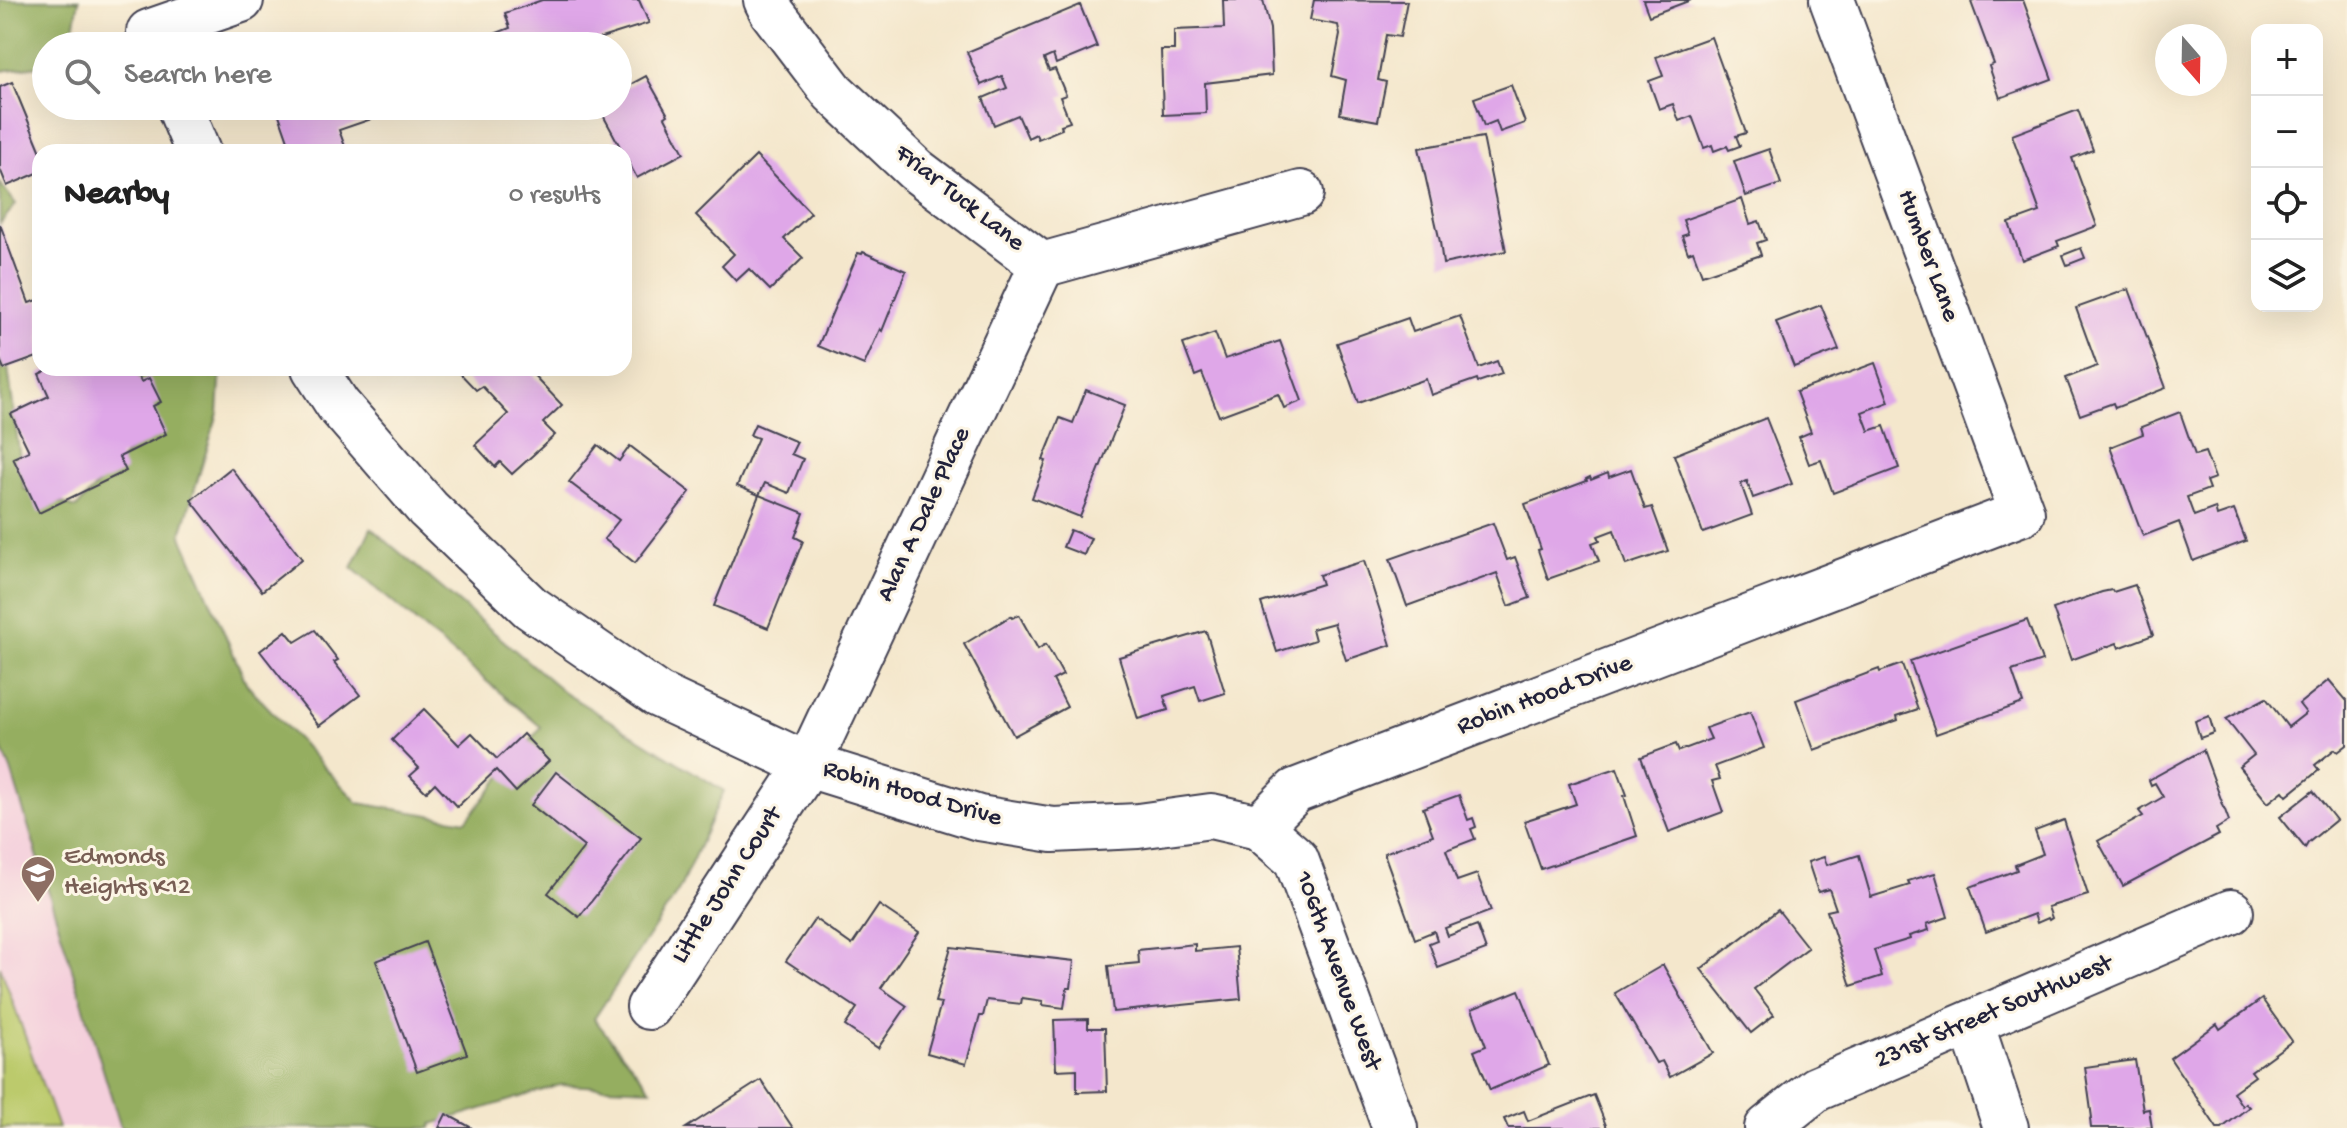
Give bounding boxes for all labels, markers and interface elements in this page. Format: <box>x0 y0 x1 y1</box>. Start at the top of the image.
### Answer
north arrow <box>2155 24 2227 96</box>
map controls <box>2251 24 2323 312</box>
button: + <box>2251 24 2323 96</box>
search box <box>32 32 632 120</box>
icon: search <box>60 54 104 98</box>
text: Search here <box>124 59 272 94</box>
button: − <box>2251 96 2323 168</box>
street label: Friar Tuck Lane <box>887 138 1031 260</box>
button: locate <box>2251 168 2323 240</box>
text: Nearby <box>64 176 169 216</box>
text: 0 results <box>509 181 600 212</box>
street label: Humber Lane <box>1889 186 1965 327</box>
button: layers <box>2251 240 2323 312</box>
street label: Alan A Dale Place <box>871 422 979 607</box>
street label: Robin Hood Drive <box>1453 648 1637 744</box>
street label: Robin Hood Drive <box>819 755 1006 836</box>
street label: Little John Court <box>666 800 792 970</box>
place label: Edmonds Heights K12 <box>64 843 191 904</box>
school or university icon: Edmonds Heights K12 <box>19 854 57 904</box>
street label: 106th Avenue West <box>1286 866 1388 1077</box>
street label: 231st Street Southwest <box>1871 948 2119 1077</box>

